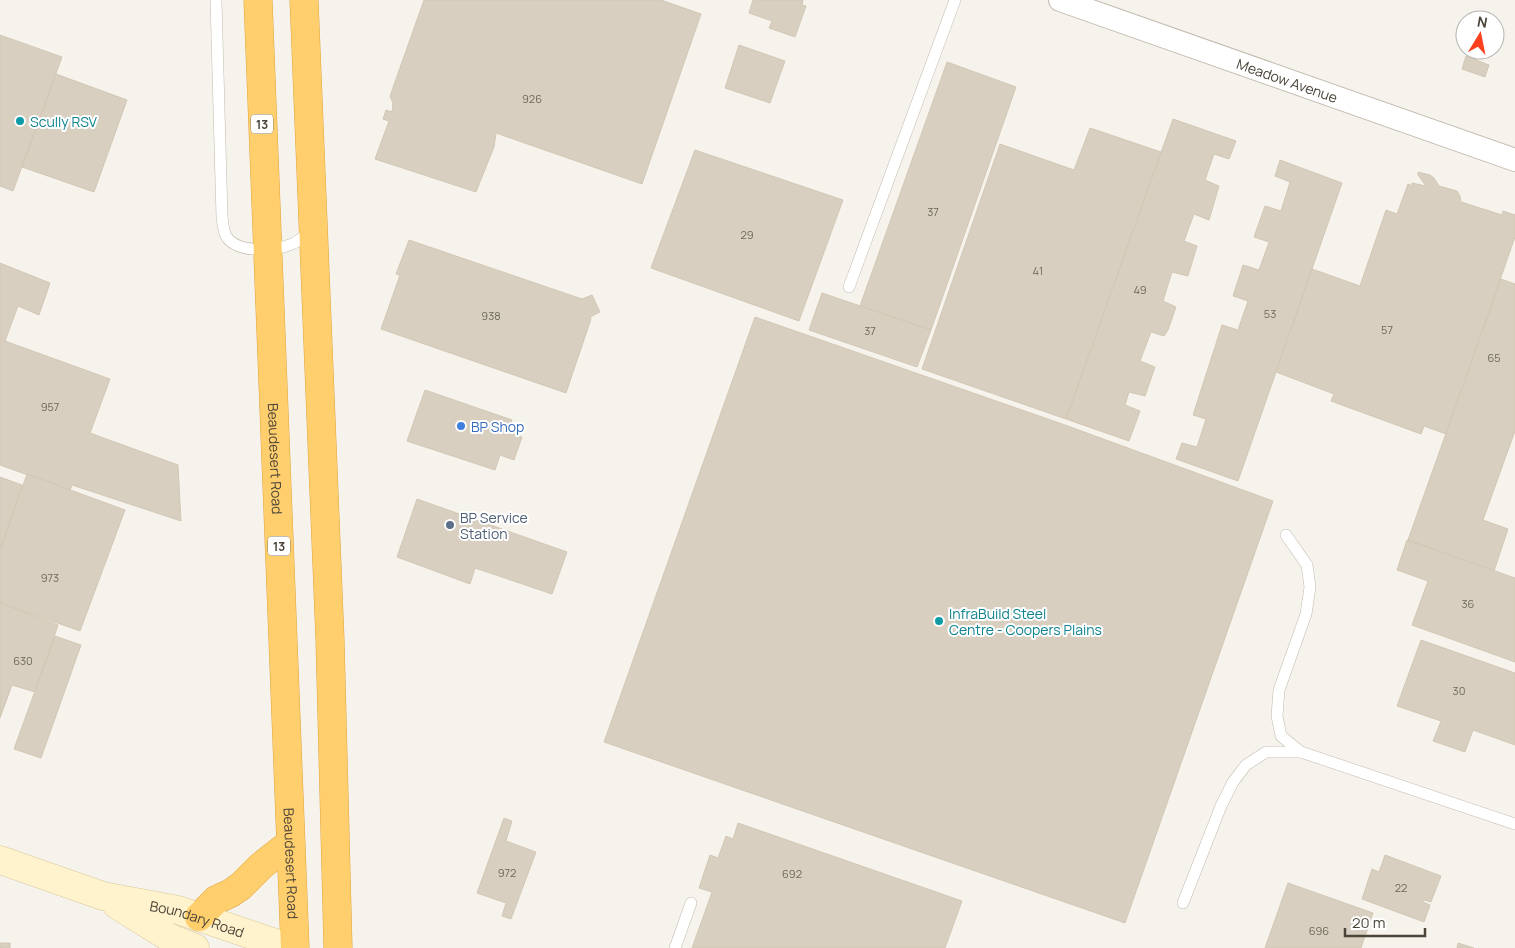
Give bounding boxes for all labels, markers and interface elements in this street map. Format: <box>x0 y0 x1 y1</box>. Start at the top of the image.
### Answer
north arrow <box>1455 10 1505 60</box>
text: N <box>1476 11 1489 32</box>
street label: Meadow Avenue <box>1234 53 1340 106</box>
house number: 926 <box>522 91 542 106</box>
place label: Scully RSV <box>30 112 98 131</box>
marker: Scully RSV <box>14 115 26 127</box>
road number: 13 <box>251 115 273 134</box>
house number: 37 <box>927 204 939 219</box>
house number: 29 <box>740 227 754 242</box>
house number: 41 <box>1033 263 1043 278</box>
house number: 49 <box>1133 282 1147 297</box>
house number: 53 <box>1264 306 1276 321</box>
house number: 938 <box>481 308 501 323</box>
house number: 57 <box>1381 322 1393 337</box>
house number: 37 <box>864 323 876 338</box>
house number: 65 <box>1487 350 1501 365</box>
house number: 957 <box>41 399 59 414</box>
street label: Beaudesert Road <box>264 403 288 515</box>
place label: BP Shop <box>471 417 524 436</box>
marker: BP Shop <box>455 420 467 432</box>
place label: BP Service Station <box>460 508 528 543</box>
marker: BP Service Station <box>444 519 456 531</box>
road number: 13 <box>268 536 290 556</box>
house number: 973 <box>41 570 59 585</box>
house number: 36 <box>1462 596 1475 611</box>
place label: InfraBuild Steel Centre - Coopers Plains <box>949 604 1102 639</box>
marker: InfraBuild Steel Centre - Coopers Plains <box>933 615 945 627</box>
house number: 630 <box>13 653 33 668</box>
house number: 30 <box>1453 683 1465 698</box>
street label: Beaudesert Road <box>280 807 303 919</box>
house number: 972 <box>498 865 516 880</box>
house number: 692 <box>782 866 802 881</box>
house number: 22 <box>1395 880 1407 895</box>
street label: Boundary Road <box>148 895 247 941</box>
scale bar <box>1345 906 1425 938</box>
text: 20 m <box>1352 912 1385 933</box>
house number: 696 <box>1309 923 1329 938</box>

